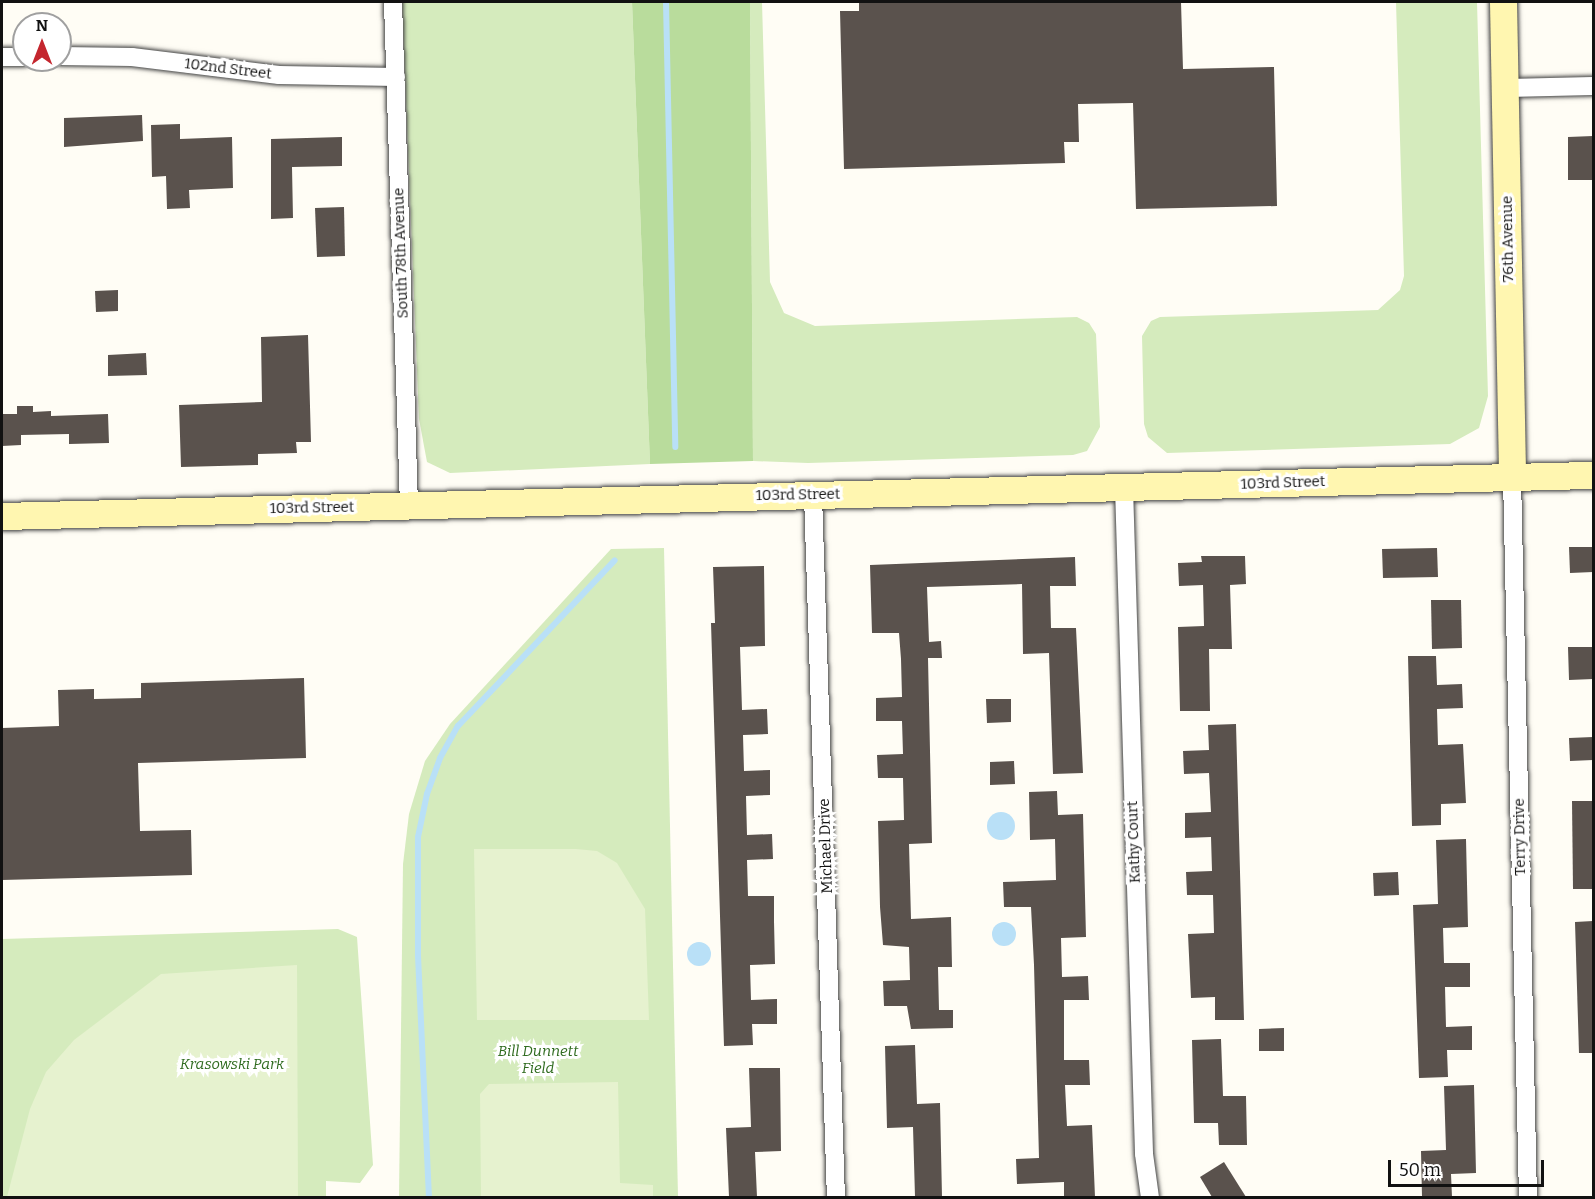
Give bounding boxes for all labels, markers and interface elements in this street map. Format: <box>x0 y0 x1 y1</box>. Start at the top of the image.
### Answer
north arrow <box>12 12 72 72</box>
text: N <box>36 16 48 35</box>
street label: 102nd Street <box>183 55 273 83</box>
street label: South 78th Avenue <box>390 187 412 319</box>
street label: 76th Avenue <box>1498 196 1518 282</box>
street label: 103rd Street <box>1240 473 1326 493</box>
street label: 103rd Street <box>756 485 840 505</box>
street label: 103rd Street <box>270 498 354 518</box>
street label: Michael Drive <box>815 798 837 894</box>
street label: Terry Drive <box>1510 798 1530 876</box>
street label: Kathy Court <box>1124 800 1144 884</box>
park label: Bill Dunnett Field <box>498 1042 578 1077</box>
park label: Krasowski Park <box>180 1056 284 1074</box>
scale bar <box>1391 1148 1547 1186</box>
text: 50 m <box>1399 1159 1441 1181</box>

